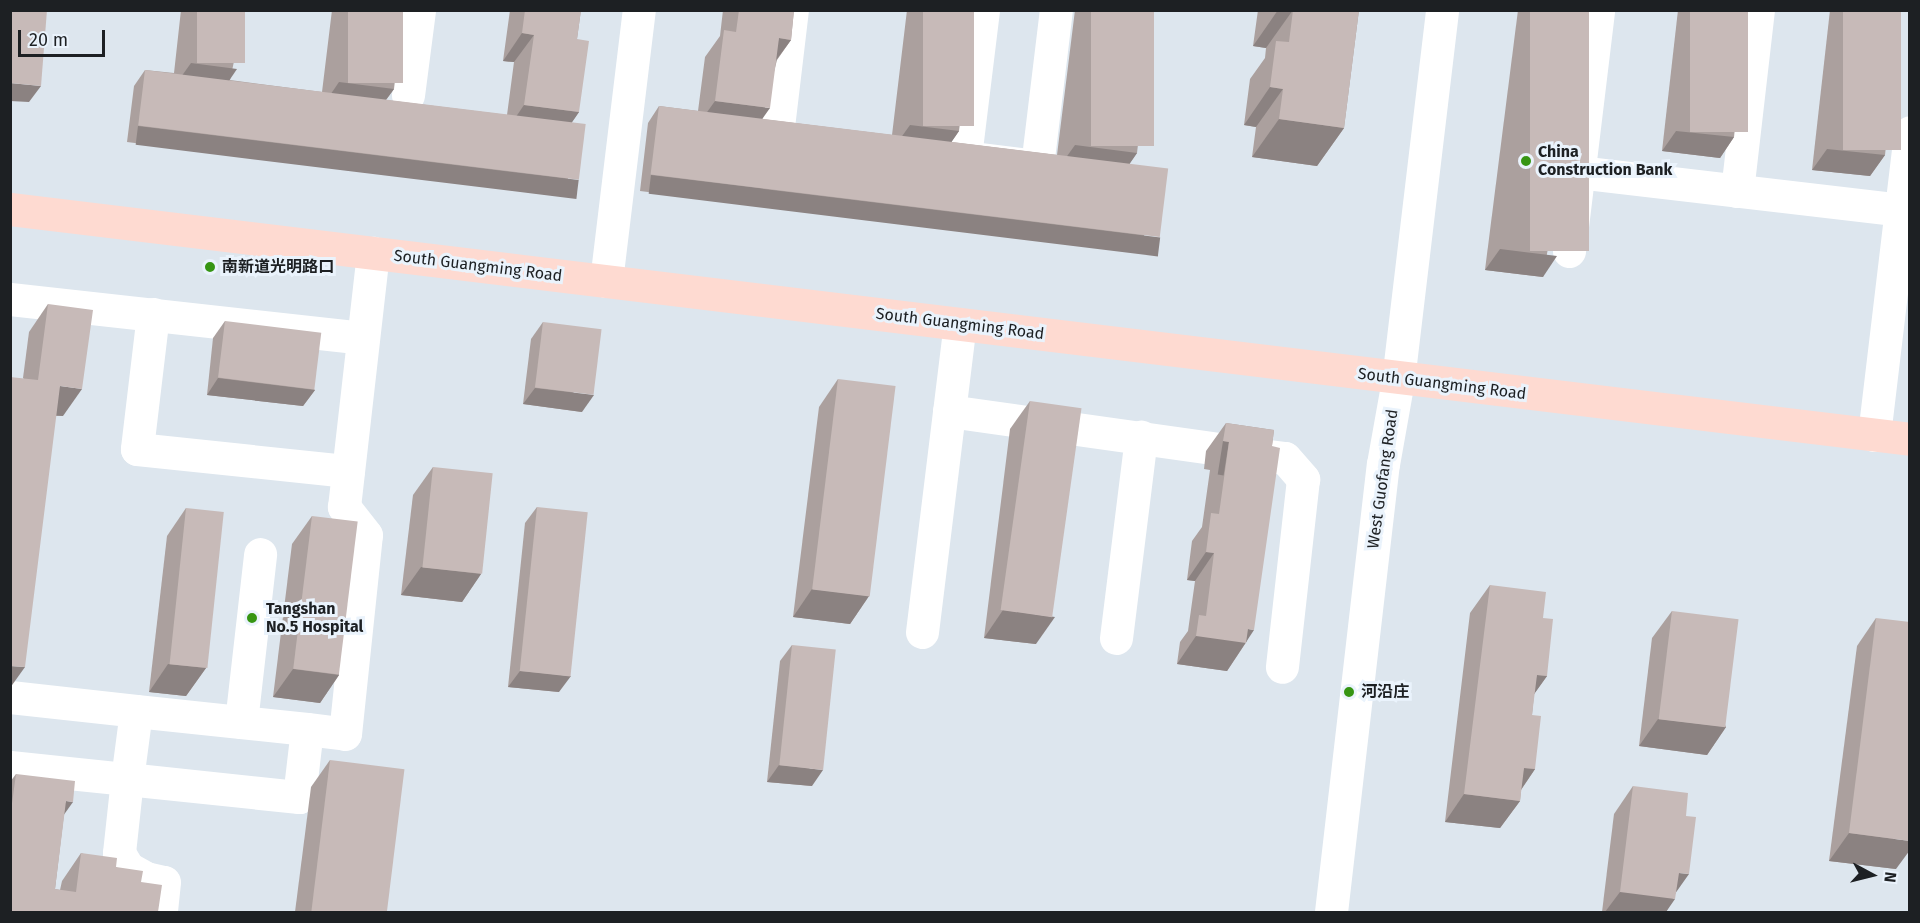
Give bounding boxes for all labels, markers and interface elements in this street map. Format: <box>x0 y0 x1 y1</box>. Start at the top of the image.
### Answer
scale bar <box>21 18 108 56</box>
text: 20 m <box>29 29 68 51</box>
place label: China Construction Bank <box>1538 142 1672 180</box>
marker: China Construction Bank <box>1519 154 1533 168</box>
street label: South Guangming Road <box>393 246 563 286</box>
place label: 南新道光明路口 <box>222 257 334 277</box>
marker: 南新道光明路口 <box>203 260 217 274</box>
street label: South Guangming Road <box>875 304 1045 344</box>
street label: South Guangming Road <box>1357 364 1527 404</box>
street label: West Guofang Road <box>1364 408 1402 550</box>
place label: Tangshan No.5 Hospital <box>266 599 363 637</box>
marker: Tangshan No.5 Hospital <box>243 609 261 627</box>
place label: 河沿庄 <box>1361 682 1409 702</box>
marker: 河沿庄 <box>1342 685 1356 699</box>
north arrow <box>1842 845 1902 905</box>
text: N <box>1880 871 1900 884</box>

